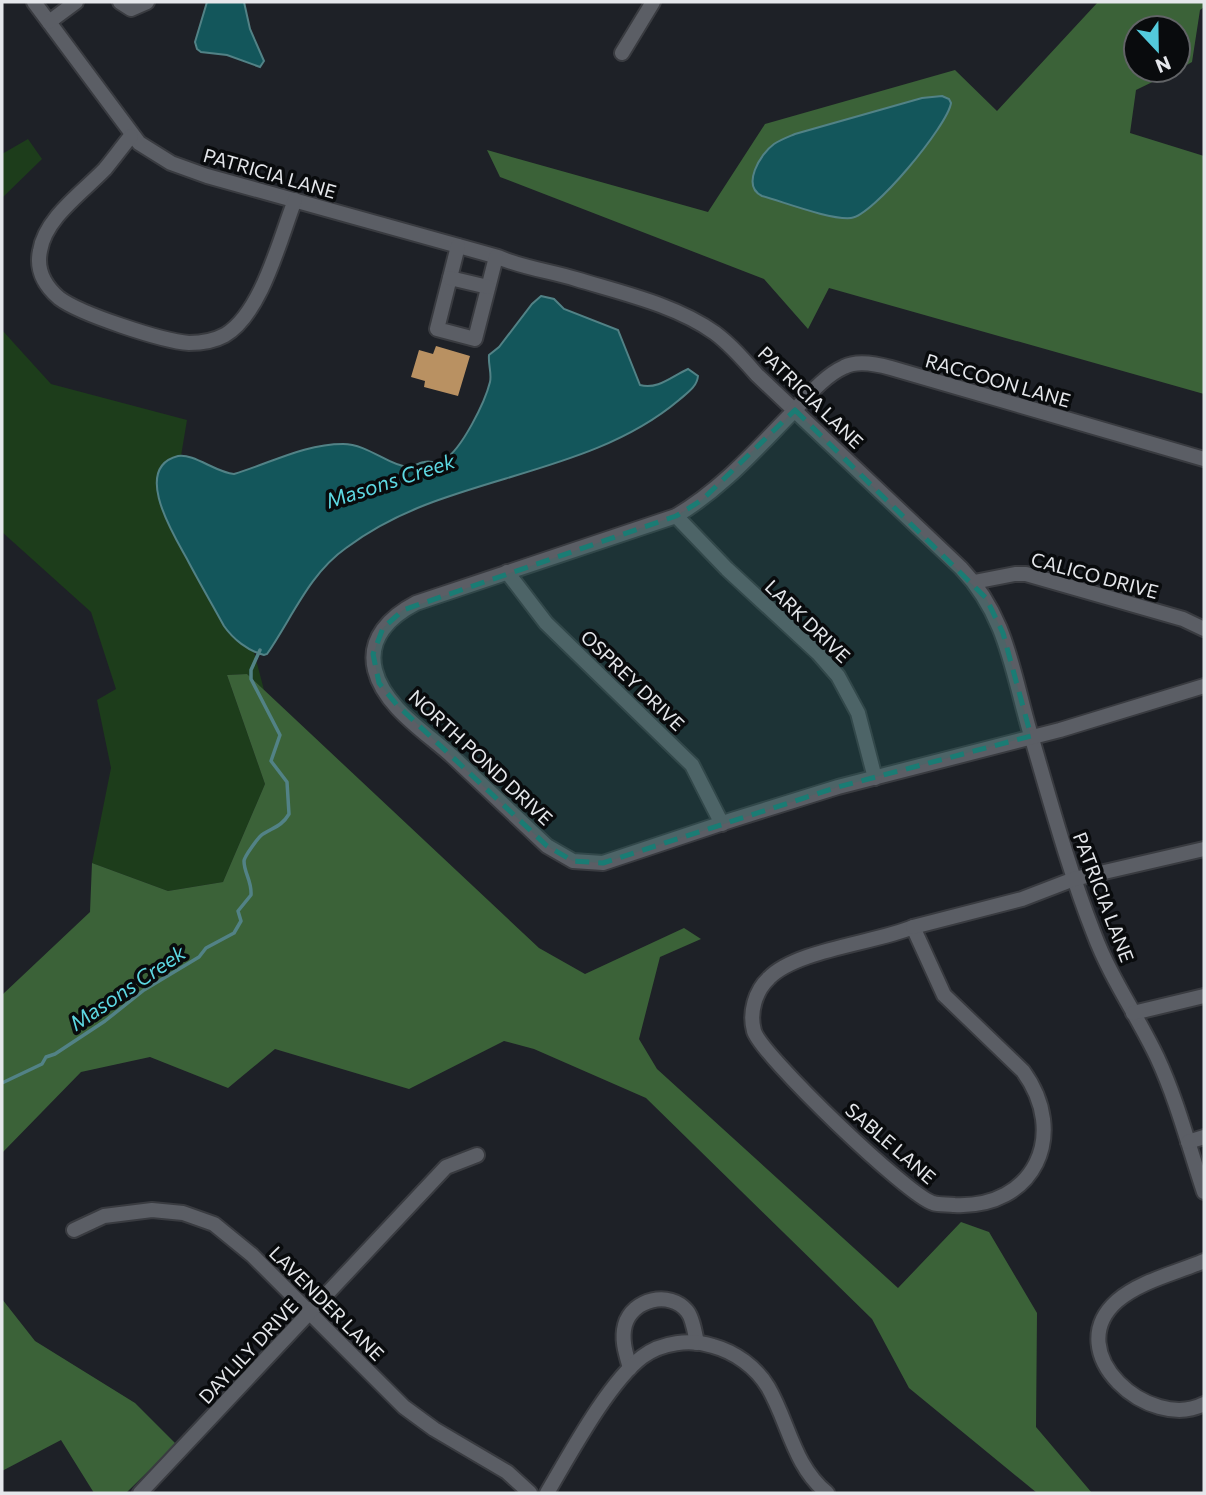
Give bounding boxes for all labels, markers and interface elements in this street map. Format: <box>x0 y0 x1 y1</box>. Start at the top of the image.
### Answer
north arrow <box>1122 14 1192 84</box>
text: N <box>1153 52 1174 79</box>
street label: PATRICIA LANE <box>201 143 339 203</box>
street label: PATRICIA LANE <box>754 341 868 453</box>
street label: RACCOON LANE <box>923 348 1073 412</box>
water label: Masons Creek <box>322 447 458 513</box>
street label: CALICO DRIVE <box>1029 547 1161 603</box>
street label: LARK DRIVE <box>761 575 855 667</box>
street label: OSPREY DRIVE <box>576 625 690 735</box>
street label: NORTH POND DRIVE <box>404 684 558 830</box>
street label: PATRICIA LANE <box>1069 829 1139 965</box>
water label: Masons Creek <box>64 939 190 1035</box>
street label: SABLE LANE <box>841 1098 941 1188</box>
street label: LAVENDER LANE <box>265 1241 389 1365</box>
street label: DAYLILY DRIVE <box>194 1294 302 1408</box>

